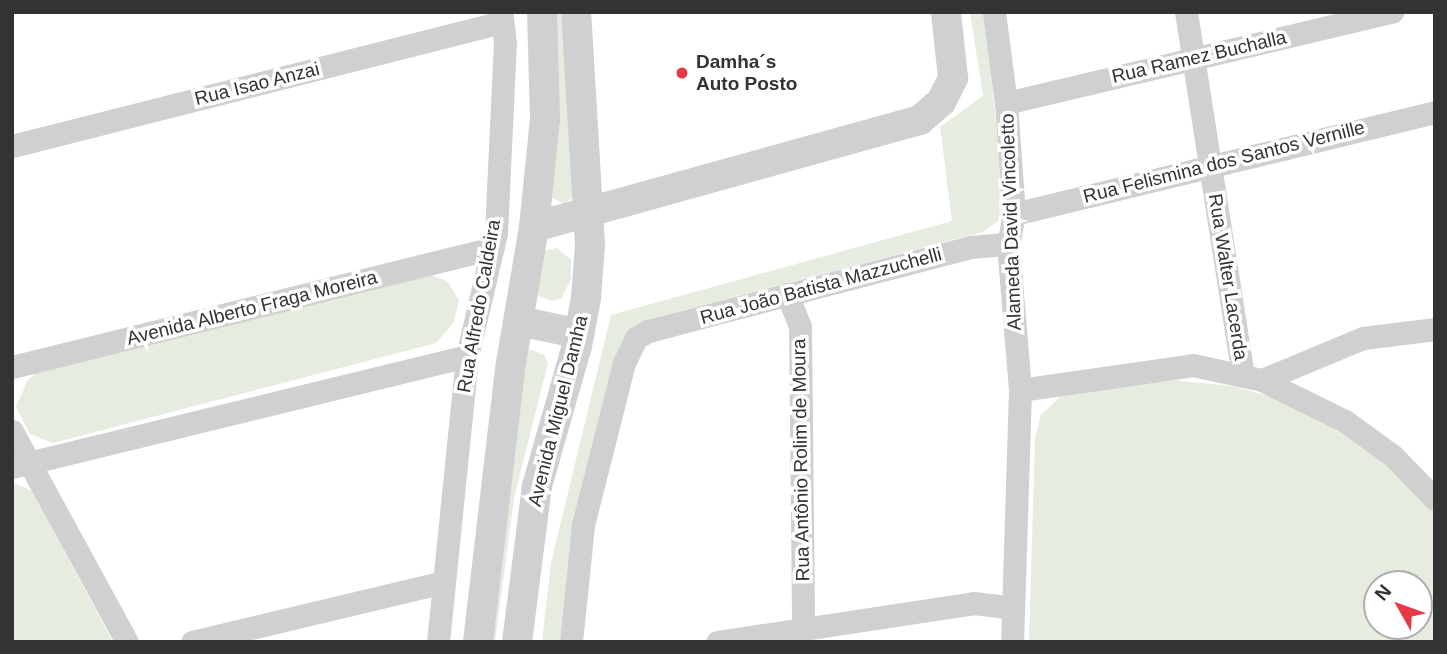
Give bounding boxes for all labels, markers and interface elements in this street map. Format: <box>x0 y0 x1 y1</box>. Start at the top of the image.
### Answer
street label: Rua Ramez Buchalla <box>1109 26 1289 88</box>
place label: Damha´s Auto Posto <box>696 51 797 95</box>
street label: Rua Isao Anzai <box>192 57 322 111</box>
marker: Damha´s Auto Posto <box>674 65 690 81</box>
street label: Alameda David Vincoletto <box>996 113 1026 331</box>
street label: Rua Felismina dos Santos Vernille <box>1081 116 1367 208</box>
street label: Rua Walter Lacerda <box>1204 192 1252 362</box>
street label: Rua Alfredo Caldeira <box>452 217 506 395</box>
street label: Rua João Batista Mazzuchelli <box>698 243 944 329</box>
street label: Avenida Alberto Fraga Moreira <box>124 266 380 350</box>
street label: Avenida Miguel Damha <box>523 313 593 509</box>
street label: Rua Antônio Rolim de Moura <box>787 338 815 582</box>
north arrow <box>1363 570 1433 640</box>
text: N <box>1371 580 1396 604</box>

